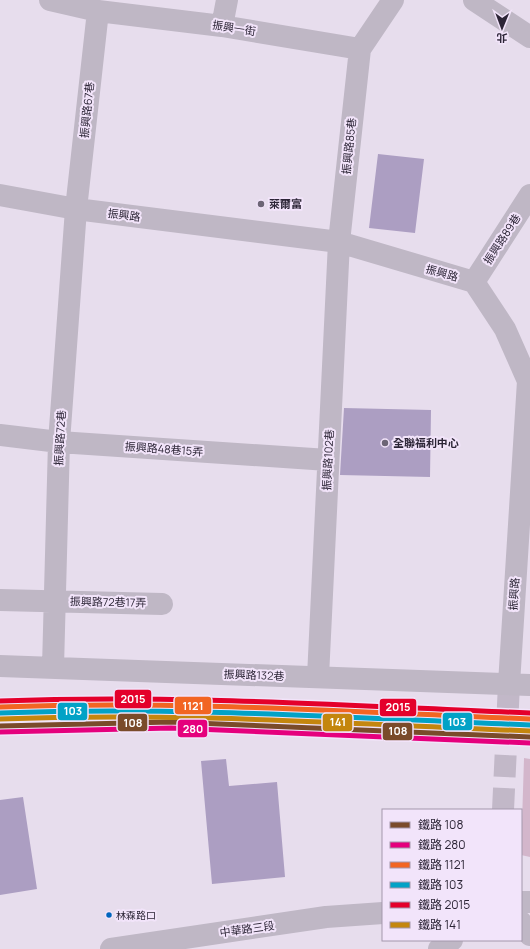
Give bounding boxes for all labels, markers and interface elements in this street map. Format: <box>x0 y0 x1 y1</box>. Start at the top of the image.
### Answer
north arrow <box>482 8 522 48</box>
street label: 振興一街 <box>211 17 257 38</box>
text: 北 <box>496 31 507 46</box>
street label: 振興路67巷 <box>76 81 97 139</box>
street label: 振興路85巷 <box>338 117 359 175</box>
place label: 萊爾富 <box>269 196 302 211</box>
marker: 萊爾富 <box>256 199 266 209</box>
street label: 振興路 <box>107 205 141 224</box>
street label: 振興路89巷 <box>480 211 523 267</box>
street label: 振興路 <box>424 261 460 284</box>
street label: 振興路72巷 <box>51 410 68 466</box>
street label: 振興路102巷 <box>318 429 337 491</box>
place label: 全聯福利中心 <box>393 435 459 450</box>
street label: 振興路48巷15弄 <box>124 438 204 459</box>
marker: 全聯福利中心 <box>380 438 390 448</box>
street label: 振興路 <box>505 577 522 611</box>
street label: 振興路72巷17弄 <box>70 593 146 610</box>
street label: 振興路132巷 <box>223 666 285 683</box>
line badge: 2015 <box>114 689 152 709</box>
text: 2015 <box>120 691 146 706</box>
line badge: 1121 <box>174 696 212 715</box>
text: 1121 <box>182 698 204 713</box>
line badge: 2015 <box>379 698 417 717</box>
text: 2015 <box>385 699 411 714</box>
line badge: 103 <box>57 702 88 721</box>
text: 103 <box>64 703 82 718</box>
line badge: 103 <box>442 712 473 731</box>
line badge: 108 <box>117 713 148 732</box>
line badge: 141 <box>322 713 353 732</box>
text: 141 <box>330 714 346 729</box>
text: 103 <box>448 714 466 729</box>
text: 108 <box>124 715 143 730</box>
line badge: 280 <box>177 719 208 738</box>
text: 280 <box>183 721 203 736</box>
line badge: 108 <box>382 722 413 741</box>
text: 108 <box>389 723 408 738</box>
legend <box>382 809 522 941</box>
text: 鐵路 108 <box>418 816 463 833</box>
text: 鐵路 280 <box>418 836 466 853</box>
text: 鐵路 1121 <box>418 856 465 873</box>
text: 鐵路 103 <box>418 876 463 893</box>
text: 鐵路 2015 <box>418 896 470 913</box>
place label: 林森路口 <box>116 908 156 922</box>
marker: 林森路口 <box>104 910 114 920</box>
text: 鐵路 141 <box>418 916 461 933</box>
street label: 中華路三段 <box>219 917 275 940</box>

